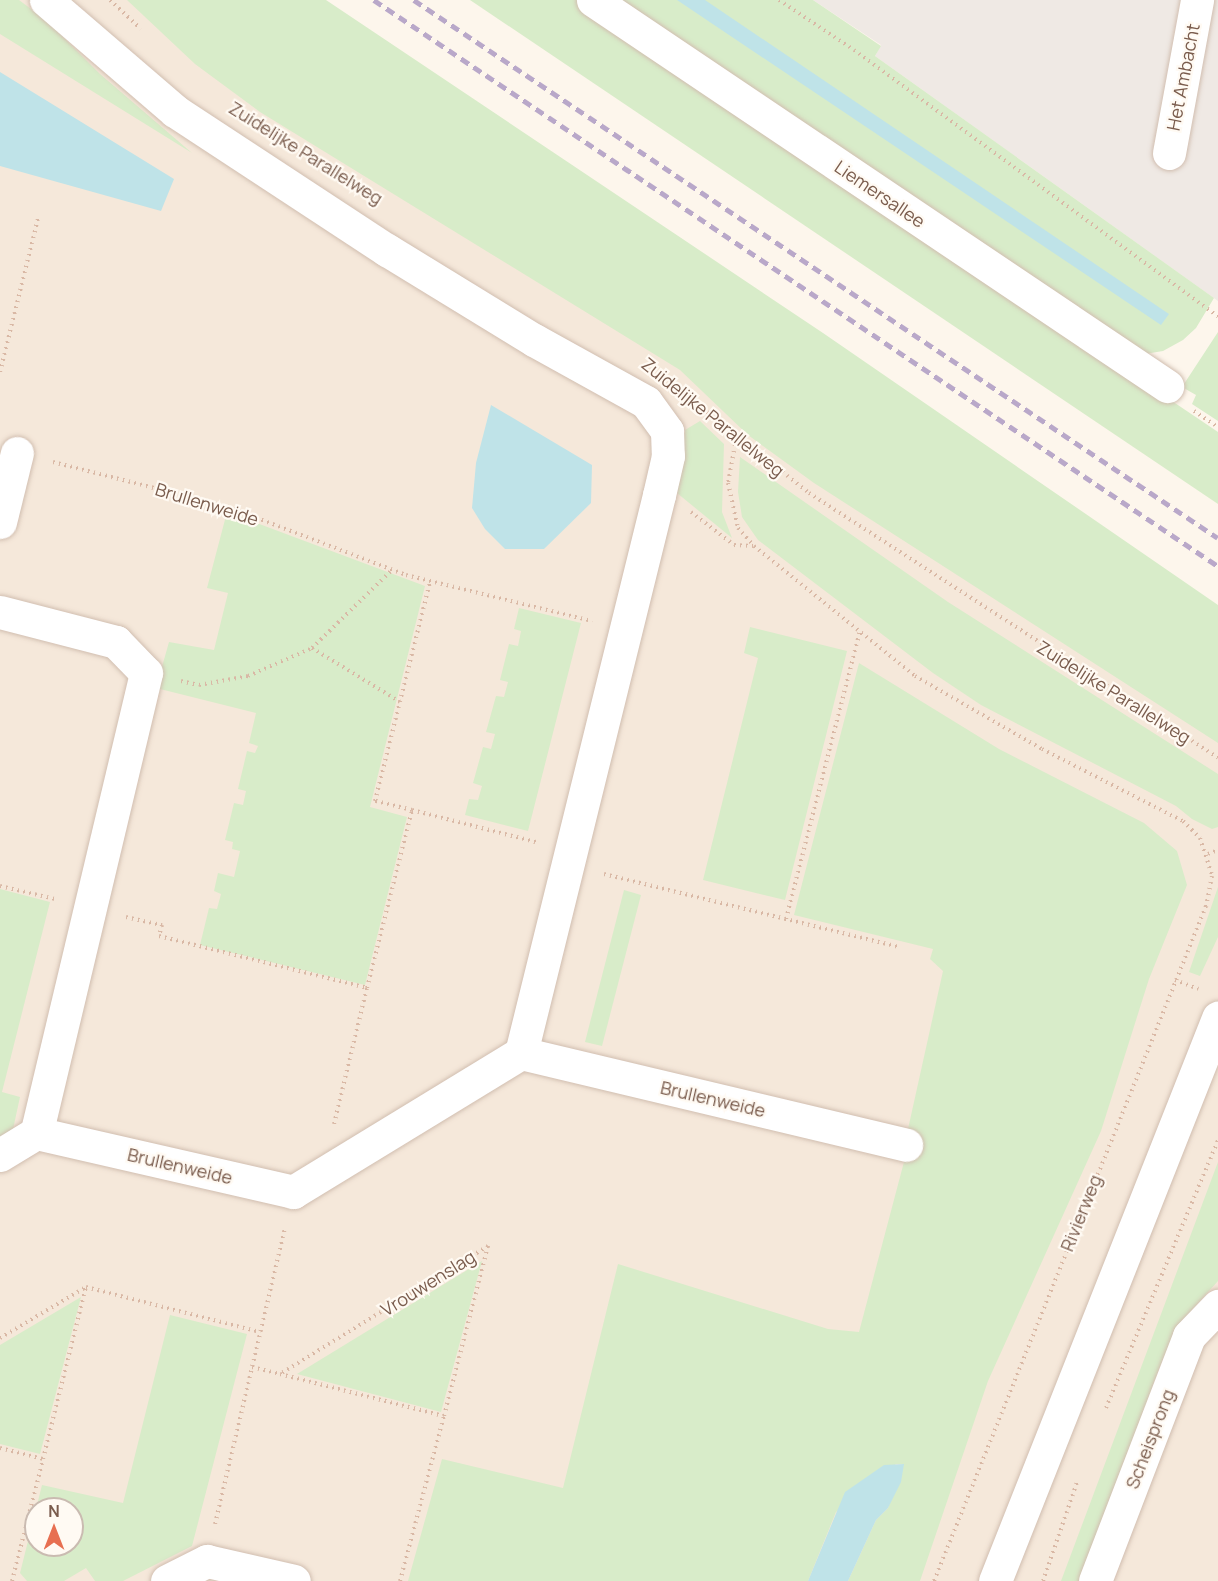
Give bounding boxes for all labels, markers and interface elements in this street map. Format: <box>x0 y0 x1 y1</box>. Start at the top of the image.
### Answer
street label: Het Ambacht <box>1162 22 1204 132</box>
street label: Zuidelijke Parallelweg <box>225 97 387 209</box>
street label: Liemersallee <box>831 156 929 232</box>
street label: Zuidelijke Parallelweg <box>637 353 789 481</box>
street label: Brullenweide <box>153 478 261 530</box>
street label: Zuidelijke Parallelweg <box>1033 636 1195 748</box>
street label: Brullenweide <box>658 1076 768 1122</box>
street label: Brullenweide <box>125 1143 235 1189</box>
street label: Rivierweg <box>1056 1172 1106 1254</box>
street label: Vrouwenslag <box>377 1245 479 1321</box>
street label: Scheisprong <box>1121 1386 1179 1492</box>
north arrow <box>24 1497 84 1557</box>
text: N <box>48 1500 60 1522</box>

